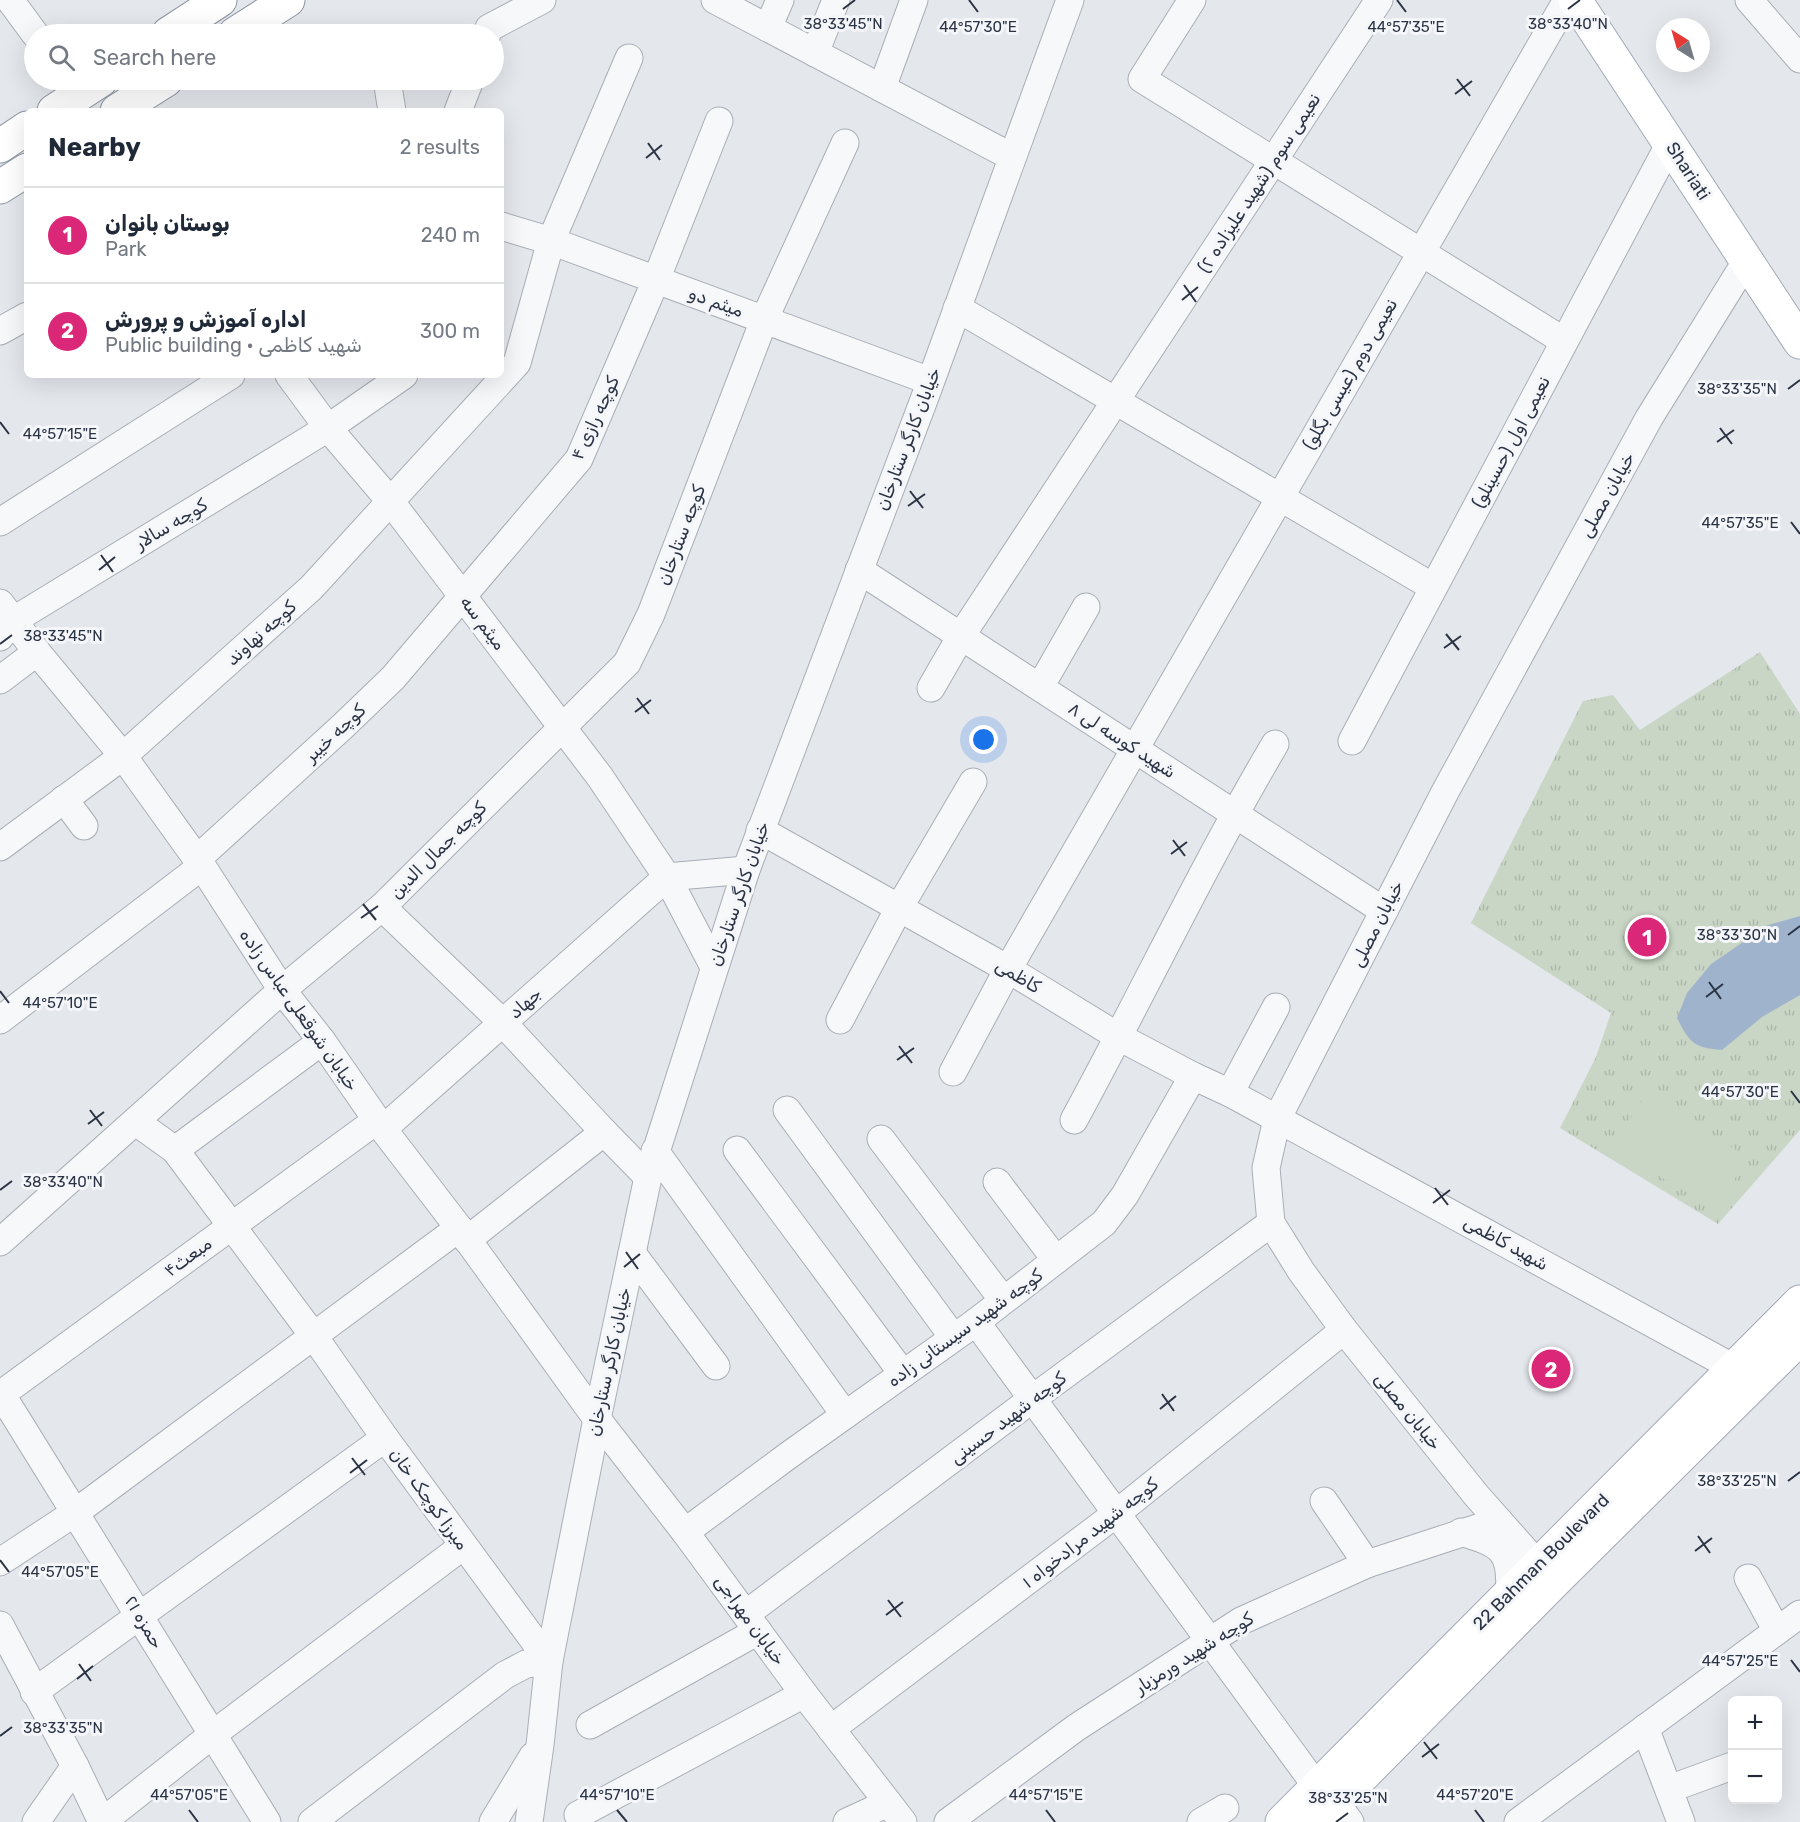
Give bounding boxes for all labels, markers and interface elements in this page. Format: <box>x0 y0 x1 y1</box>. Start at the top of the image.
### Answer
text: 38°33'45"N <box>803 15 883 33</box>
text: 38°33'40"N <box>1528 15 1608 33</box>
text: 44°57'30"E <box>939 18 1017 36</box>
text: 44°57'35"E <box>1368 18 1444 36</box>
north arrow <box>1656 18 1710 72</box>
search box <box>24 24 504 90</box>
icon: search <box>45 41 78 74</box>
text: Search here <box>93 44 216 71</box>
street label: نعیمی سوم (شهید علیزاده ۲) <box>1193 89 1325 277</box>
text: Nearby <box>48 132 141 163</box>
text: 2 results <box>400 135 480 159</box>
street label: Shariati <box>1661 138 1715 204</box>
text: بوستان بانوان <box>105 210 230 237</box>
text: 1 <box>63 223 72 247</box>
text: 240 m <box>421 223 480 247</box>
text: Park <box>105 237 147 261</box>
street label: میثم دو <box>685 282 746 323</box>
street label: نعیمی دوم (عیسی بگلو) <box>1298 295 1402 453</box>
text: اداره آموزش و پرورش <box>105 306 307 333</box>
text: 2 <box>61 319 74 343</box>
text: 300 m <box>420 319 480 343</box>
text: Public building · شهید کاظمی <box>105 333 362 357</box>
street label: خیابان کارگر ستارخان <box>871 364 945 514</box>
street label: نعیمی اول (حسینلو) <box>1467 372 1555 512</box>
street label: کوچه رازی ۴ <box>566 373 624 463</box>
text: 38°33'35"N <box>1697 380 1777 398</box>
text: 44°57'15"E <box>23 425 97 443</box>
street label: خیابان مصلی <box>1575 449 1639 541</box>
street label: کوچه ستارخان <box>652 482 710 588</box>
street label: کوچه سالار <box>130 494 211 555</box>
text: 44°57'35"E <box>1702 514 1778 532</box>
street label: میثم سه <box>455 592 511 655</box>
street label: کوچه نهاوند <box>221 596 301 670</box>
text: 38°33'45"N <box>23 627 103 645</box>
street label: شهید کوسه لی ۸ <box>1064 697 1180 783</box>
street label: کوچه خیبر <box>299 699 370 767</box>
your location <box>969 725 998 754</box>
street label: کوچه جمال الدین <box>385 797 491 903</box>
street label: خیابان کارگر ستارخان <box>704 819 774 969</box>
street label: خیابان مصلی <box>1346 877 1408 971</box>
pin: 1 <box>1628 914 1666 960</box>
street label: خیابان شوقعلی عباس زاده <box>235 925 363 1095</box>
text: 38°33'30"N <box>1697 926 1777 944</box>
street label: کاظمی <box>991 954 1045 998</box>
street label: جهاد <box>504 983 546 1023</box>
text: 44°57'10"E <box>23 994 97 1012</box>
text: 44°57'30"E <box>1701 1083 1779 1101</box>
text: 38°33'40"N <box>23 1173 103 1191</box>
street label: شهید کاظمی <box>1460 1211 1552 1275</box>
street label: مبعث۴ <box>160 1232 216 1282</box>
street label: کوچه شهید سیستانی زاده <box>883 1264 1047 1392</box>
street label: خیابان کارگر ستارخان <box>582 1286 636 1438</box>
pin: 2 <box>1532 1346 1570 1392</box>
street label: کوچه شهید حسینی <box>945 1367 1071 1469</box>
street label: خیابان مصلی <box>1370 1368 1446 1454</box>
street label: میرزا کوچک خان <box>385 1444 473 1554</box>
text: 38°33'25"N <box>1697 1472 1777 1490</box>
street label: ۱ کوچه شهید مرادخواه <box>1018 1473 1162 1593</box>
street label: 22 Bahman Boulevard <box>1468 1489 1614 1635</box>
text: 44°57'05"E <box>21 1563 99 1581</box>
street label: خیابان مهراجی <box>710 1571 790 1669</box>
street label: حمزه ۲۱ <box>120 1591 168 1653</box>
street label: کوچه شهید ورمزیار <box>1130 1608 1258 1699</box>
text: 44°57'25"E <box>1702 1652 1778 1670</box>
map controls <box>1728 1696 1782 1804</box>
button: + <box>1728 1696 1782 1750</box>
text: 38°33'35"N <box>23 1719 103 1737</box>
button: − <box>1728 1750 1782 1804</box>
text: 44°57'05"E <box>150 1786 228 1804</box>
text: 44°57'10"E <box>580 1786 654 1804</box>
text: 44°57'15"E <box>1009 1786 1083 1804</box>
text: 44°57'20"E <box>1436 1786 1514 1804</box>
text: 38°33'25"N <box>1308 1789 1388 1807</box>

